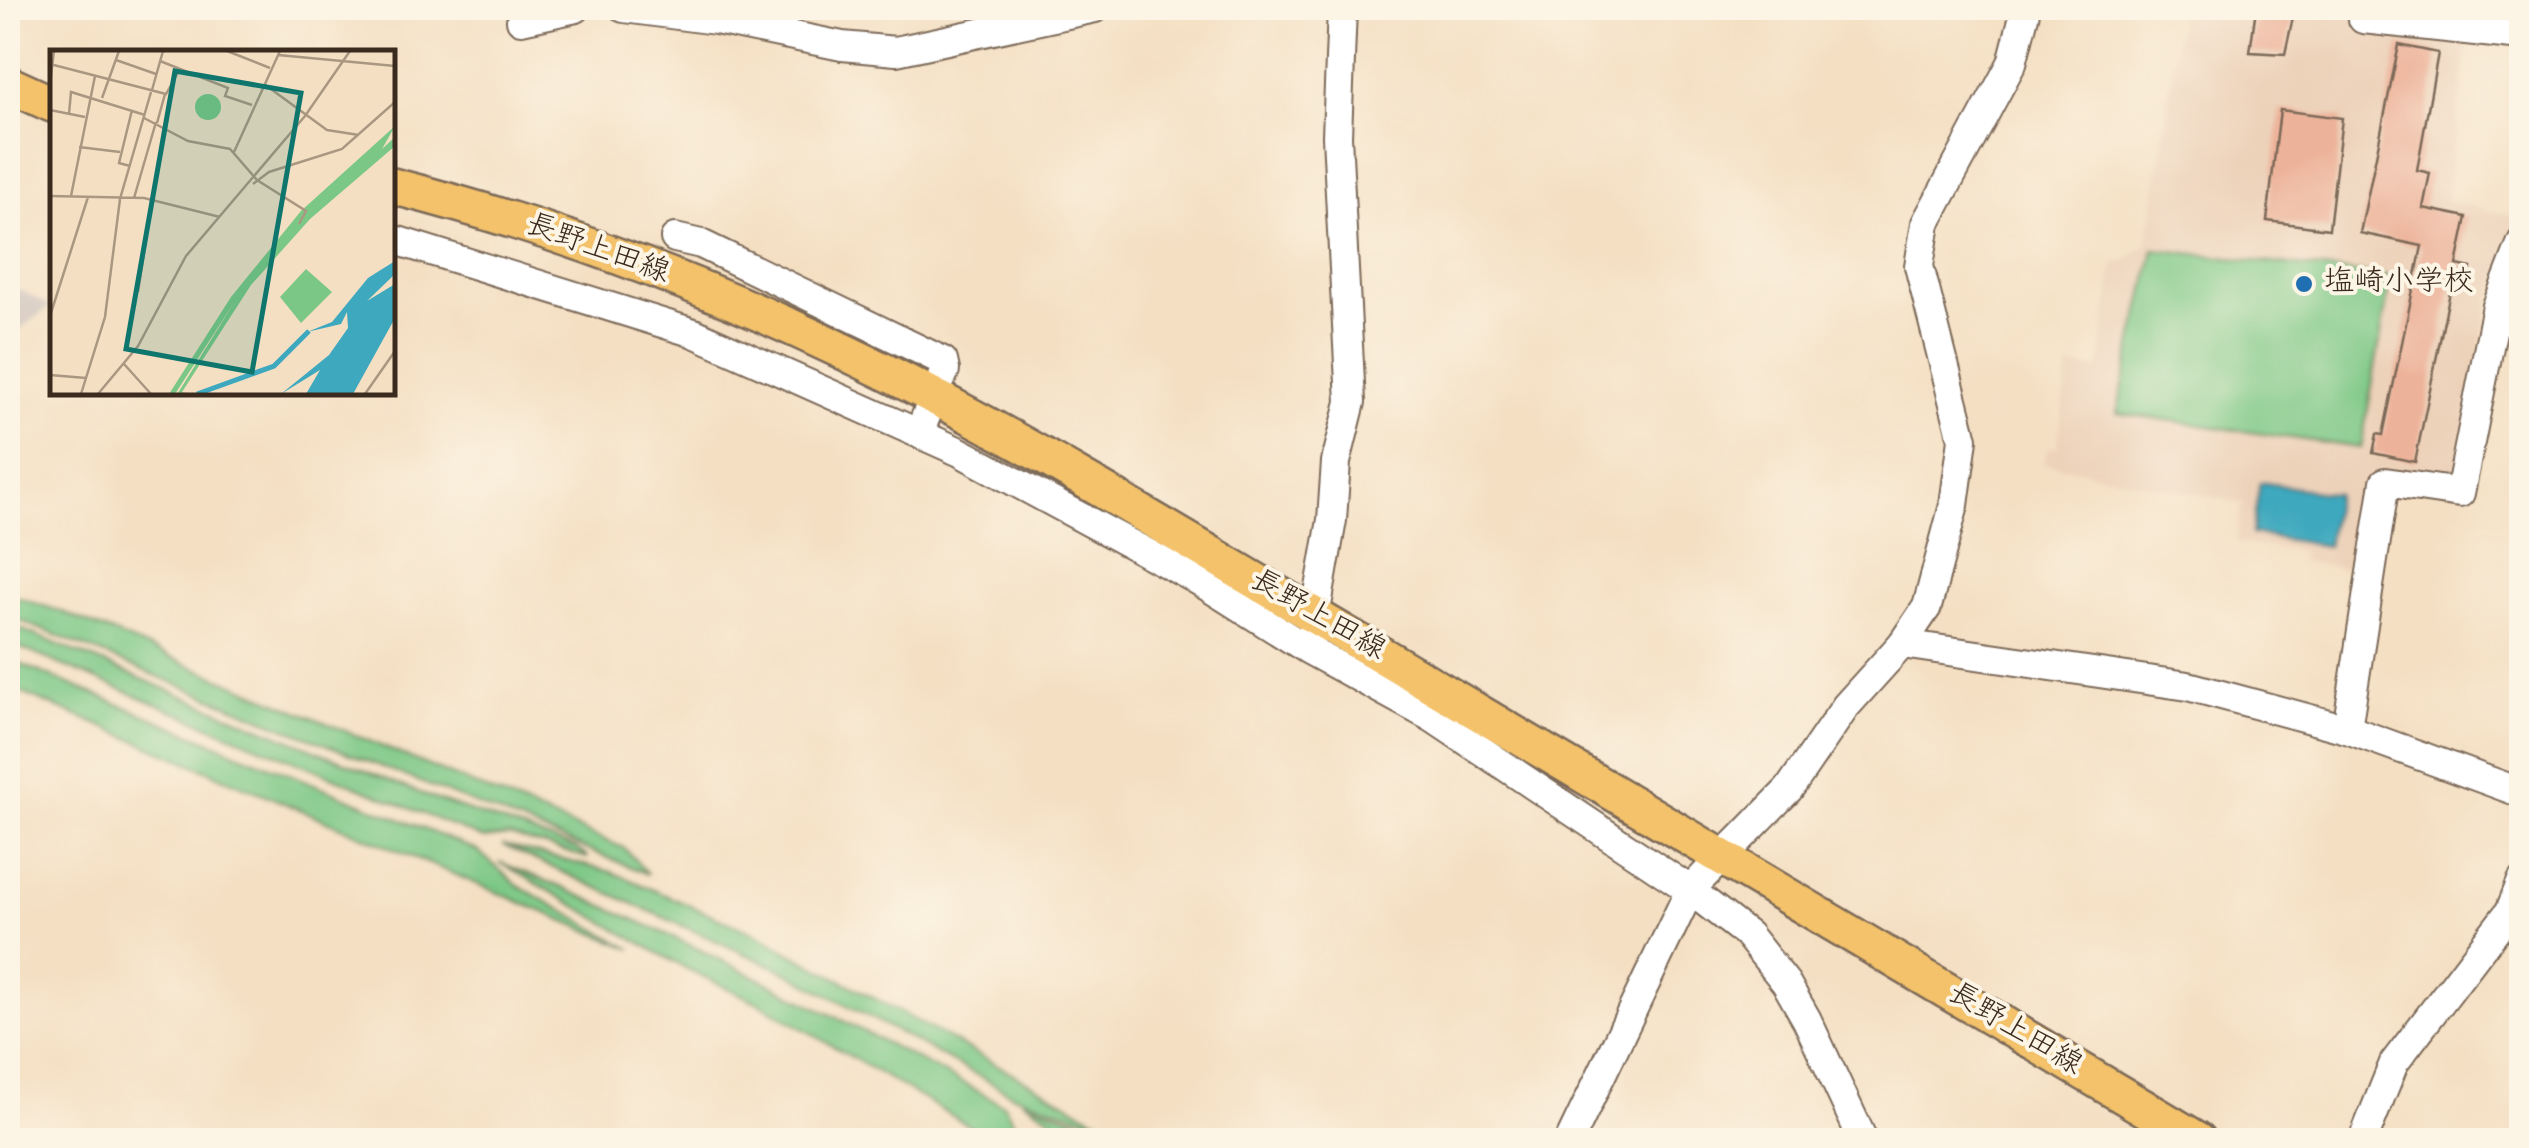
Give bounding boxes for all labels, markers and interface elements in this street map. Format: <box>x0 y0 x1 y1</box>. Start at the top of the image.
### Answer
inset map <box>50 50 395 395</box>
street label: 長野上田線 <box>519 205 675 297</box>
place label: 塩崎小学校 <box>2324 263 2474 306</box>
marker: 塩崎小学校 <box>2293 273 2315 295</box>
street label: 長野上田線 <box>1241 561 1393 673</box>
street label: 長野上田線 <box>1939 974 2089 1088</box>

